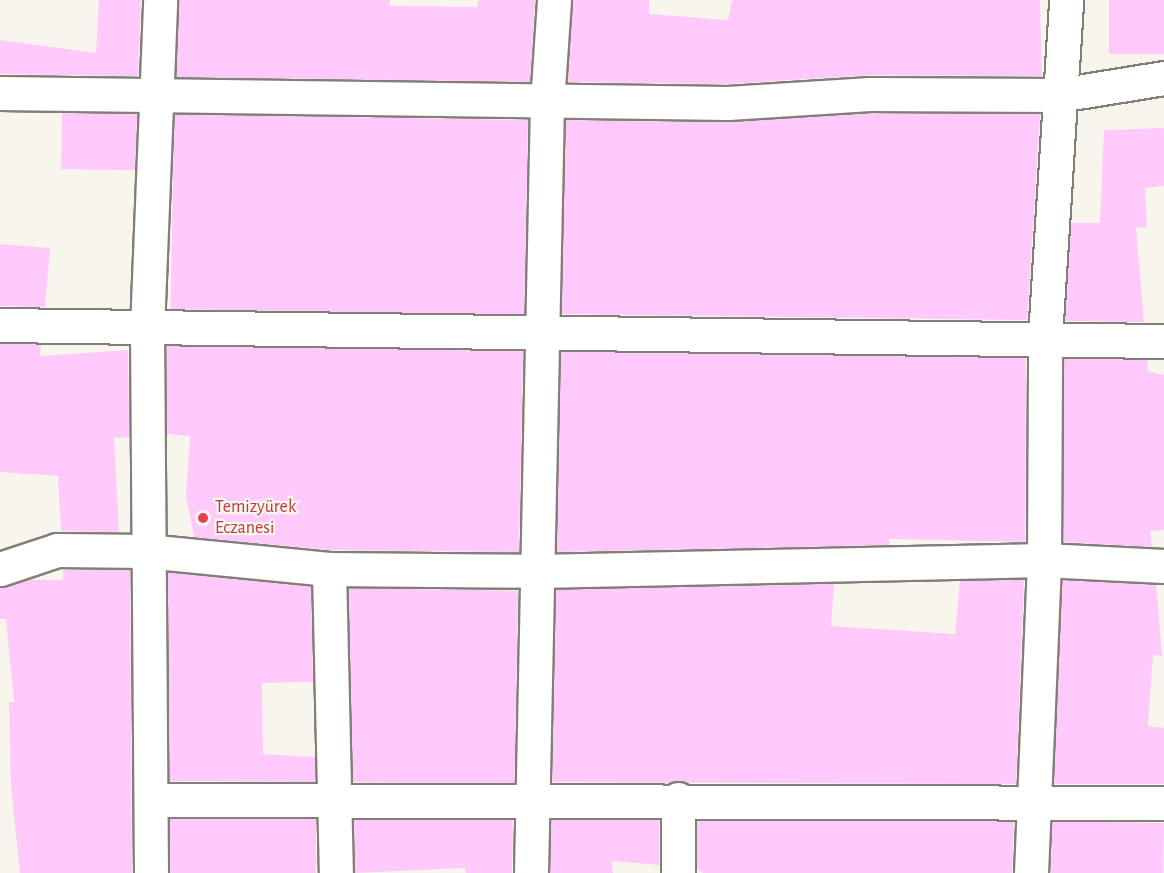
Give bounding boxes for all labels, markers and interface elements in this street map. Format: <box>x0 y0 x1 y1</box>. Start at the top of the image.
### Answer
place label: Temizyürek Eczanesi <box>215 497 296 540</box>
marker: Temizyürek Eczanesi <box>196 511 210 525</box>

